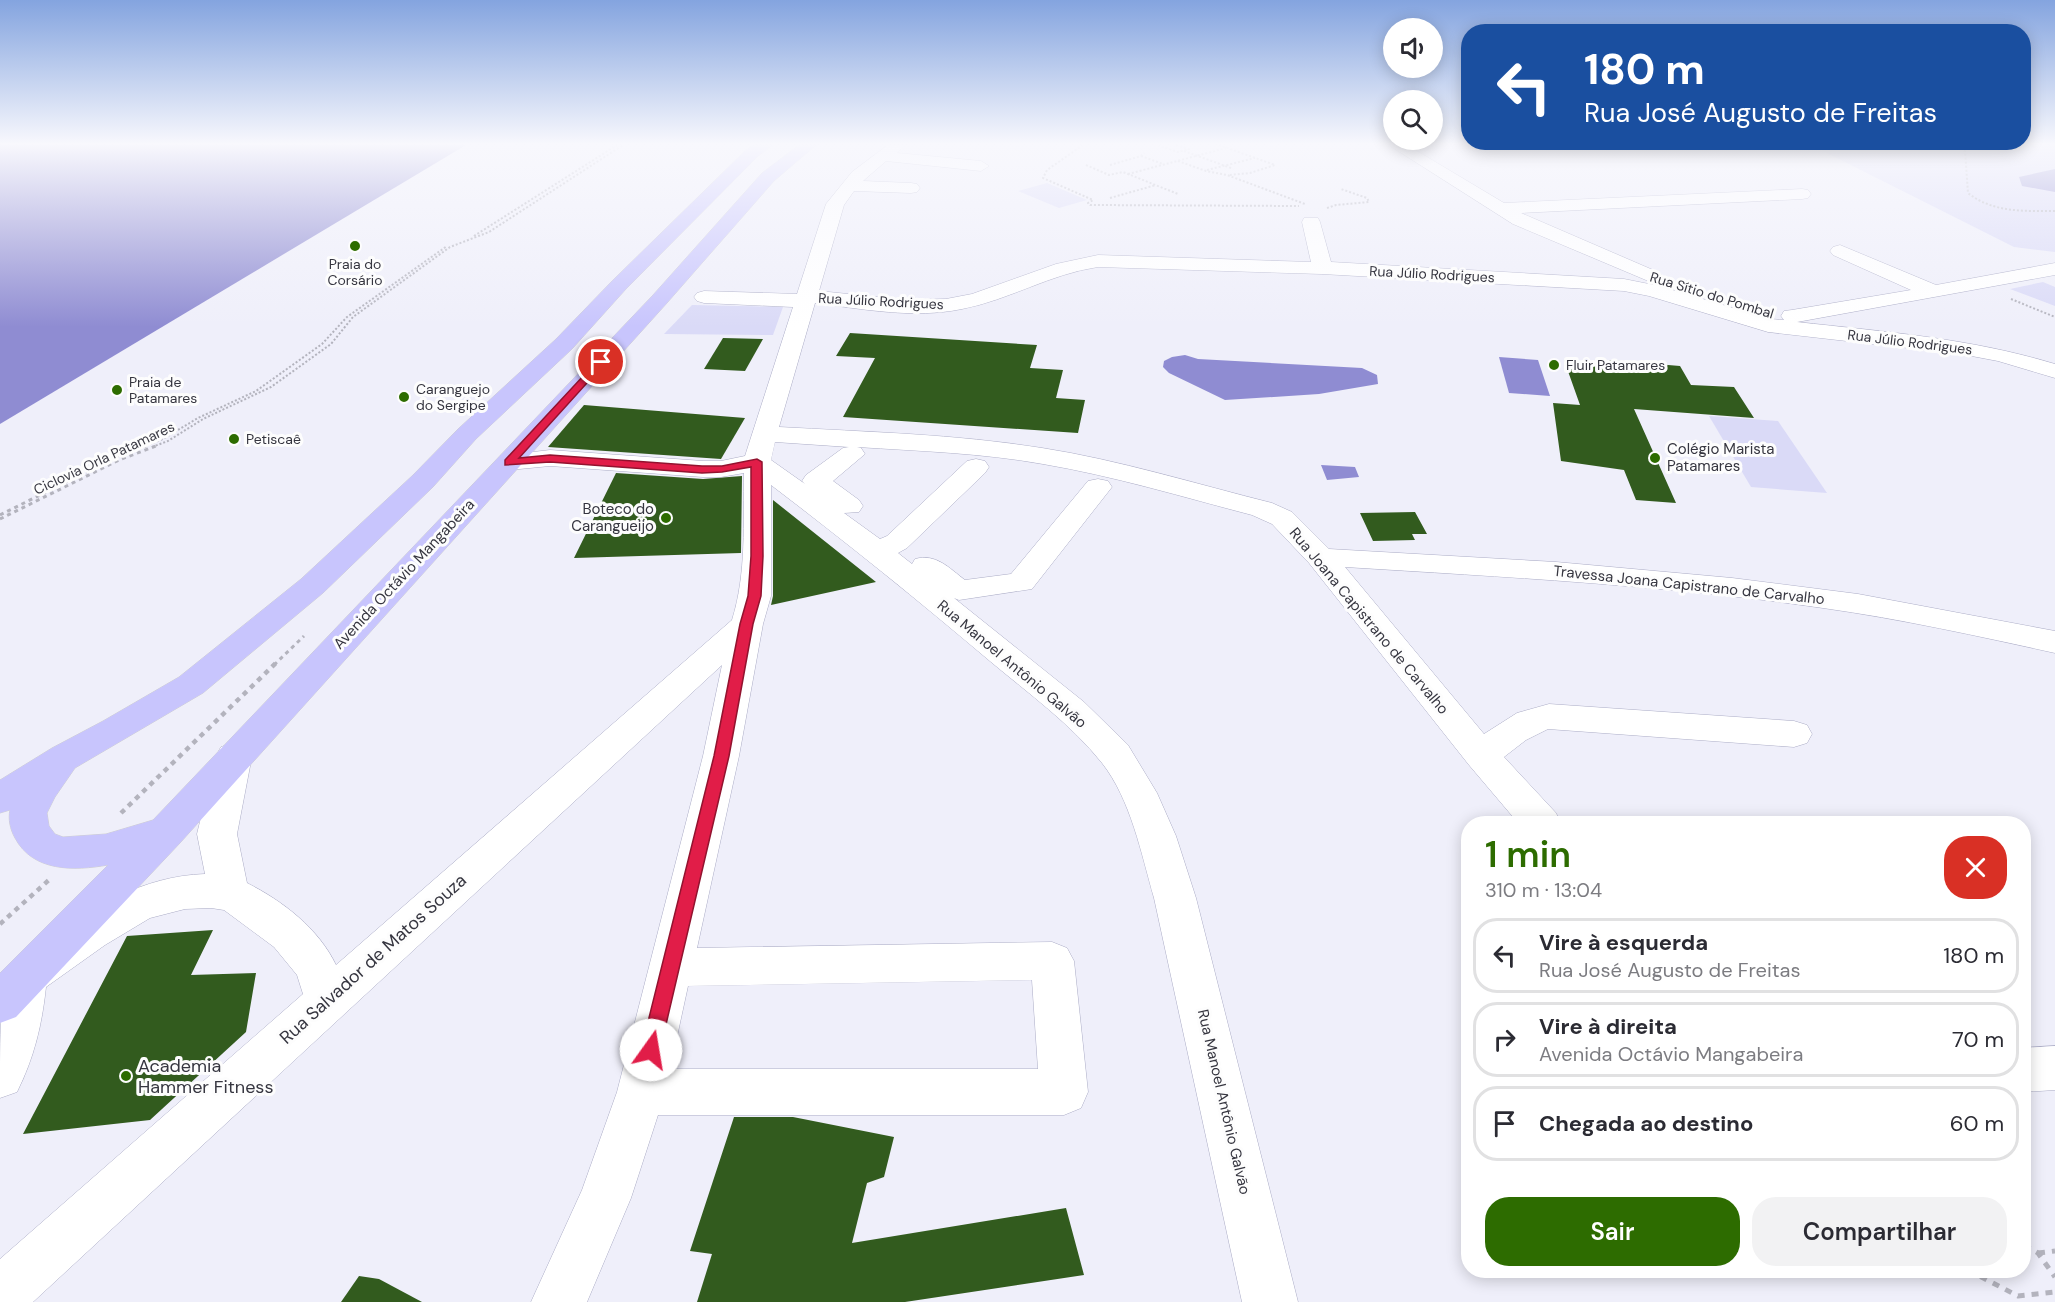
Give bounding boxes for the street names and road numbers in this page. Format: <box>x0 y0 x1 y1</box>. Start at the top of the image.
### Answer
street label: Rua Júlio Rodrigues <box>1369 262 1495 286</box>
street label: Rua Sítio do Pombal <box>1648 268 1776 322</box>
street label: Rua Júlio Rodrigues <box>818 289 944 313</box>
street label: Rua Júlio Rodrigues <box>1847 325 1973 359</box>
street label: Ciclovia Orla Patamares <box>31 417 177 499</box>
street label: Avenida Octávio Mangabeira <box>329 495 479 653</box>
street label: Rua Joana Capistrano de Carvalho <box>1285 523 1453 719</box>
street label: Travessa Joana Capistrano de Carvalho <box>1552 561 1826 609</box>
street label: Rua Manoel Antônio Galvão <box>933 595 1091 733</box>
street label: Rua Salvador de Matos Souza <box>274 869 472 1049</box>
street label: Rua Manoel Antônio Galvão <box>1193 1007 1255 1197</box>

